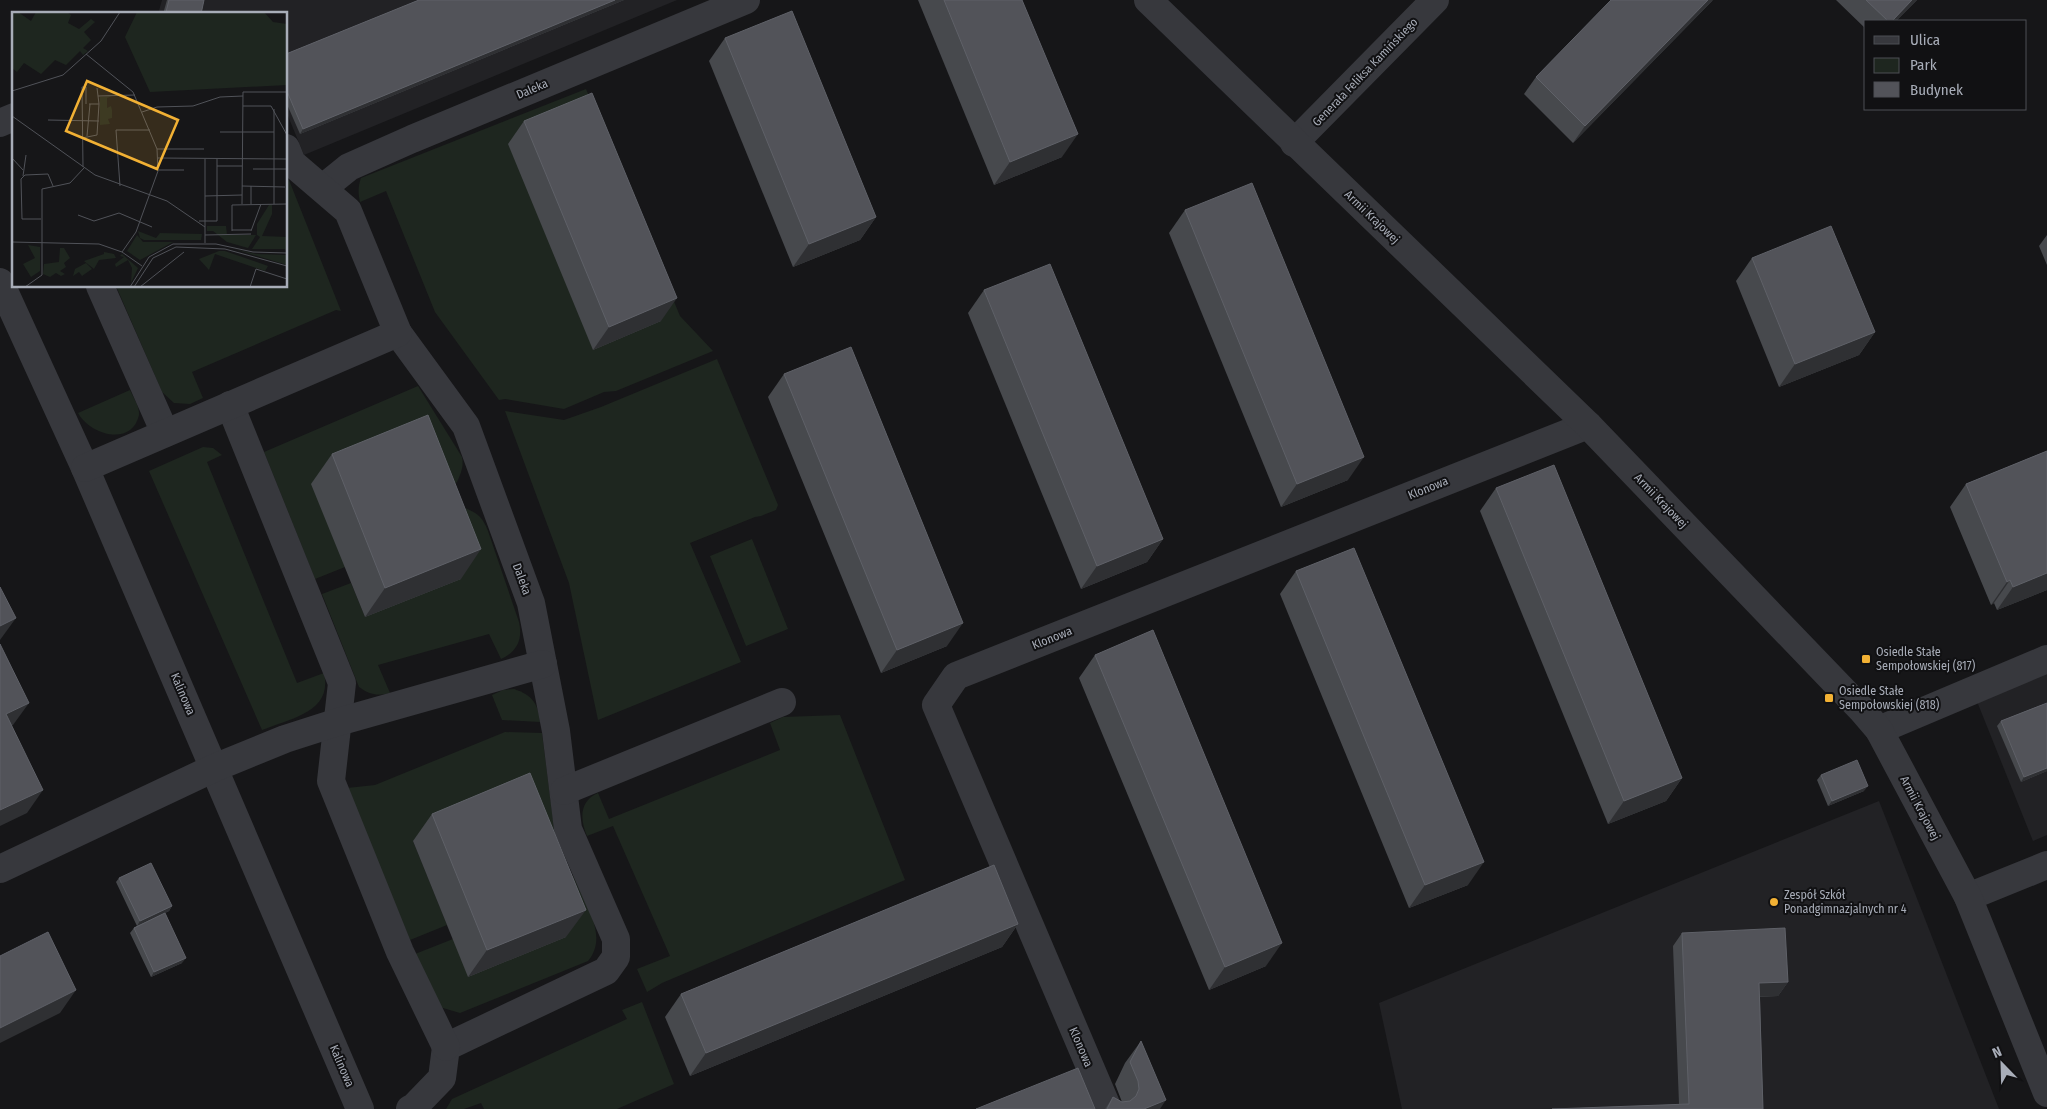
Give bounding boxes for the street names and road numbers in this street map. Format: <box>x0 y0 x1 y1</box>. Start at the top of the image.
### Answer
street label: Generała Feliksa Kamińskiego <box>1310 15 1420 129</box>
street label: Daleka <box>514 76 550 102</box>
street label: Armii Krajowej <box>1342 187 1402 247</box>
street label: Armii Krajowej <box>1631 471 1691 531</box>
street label: Klonowa <box>1406 474 1450 502</box>
street label: Daleka <box>510 561 534 597</box>
street label: Klonowa <box>1030 624 1074 652</box>
street label: Kalinowa <box>168 671 198 717</box>
street label: Armii Krajowej <box>1897 774 1943 842</box>
street label: Klonowa <box>1066 1025 1096 1069</box>
street label: Kalinowa <box>327 1043 357 1089</box>

